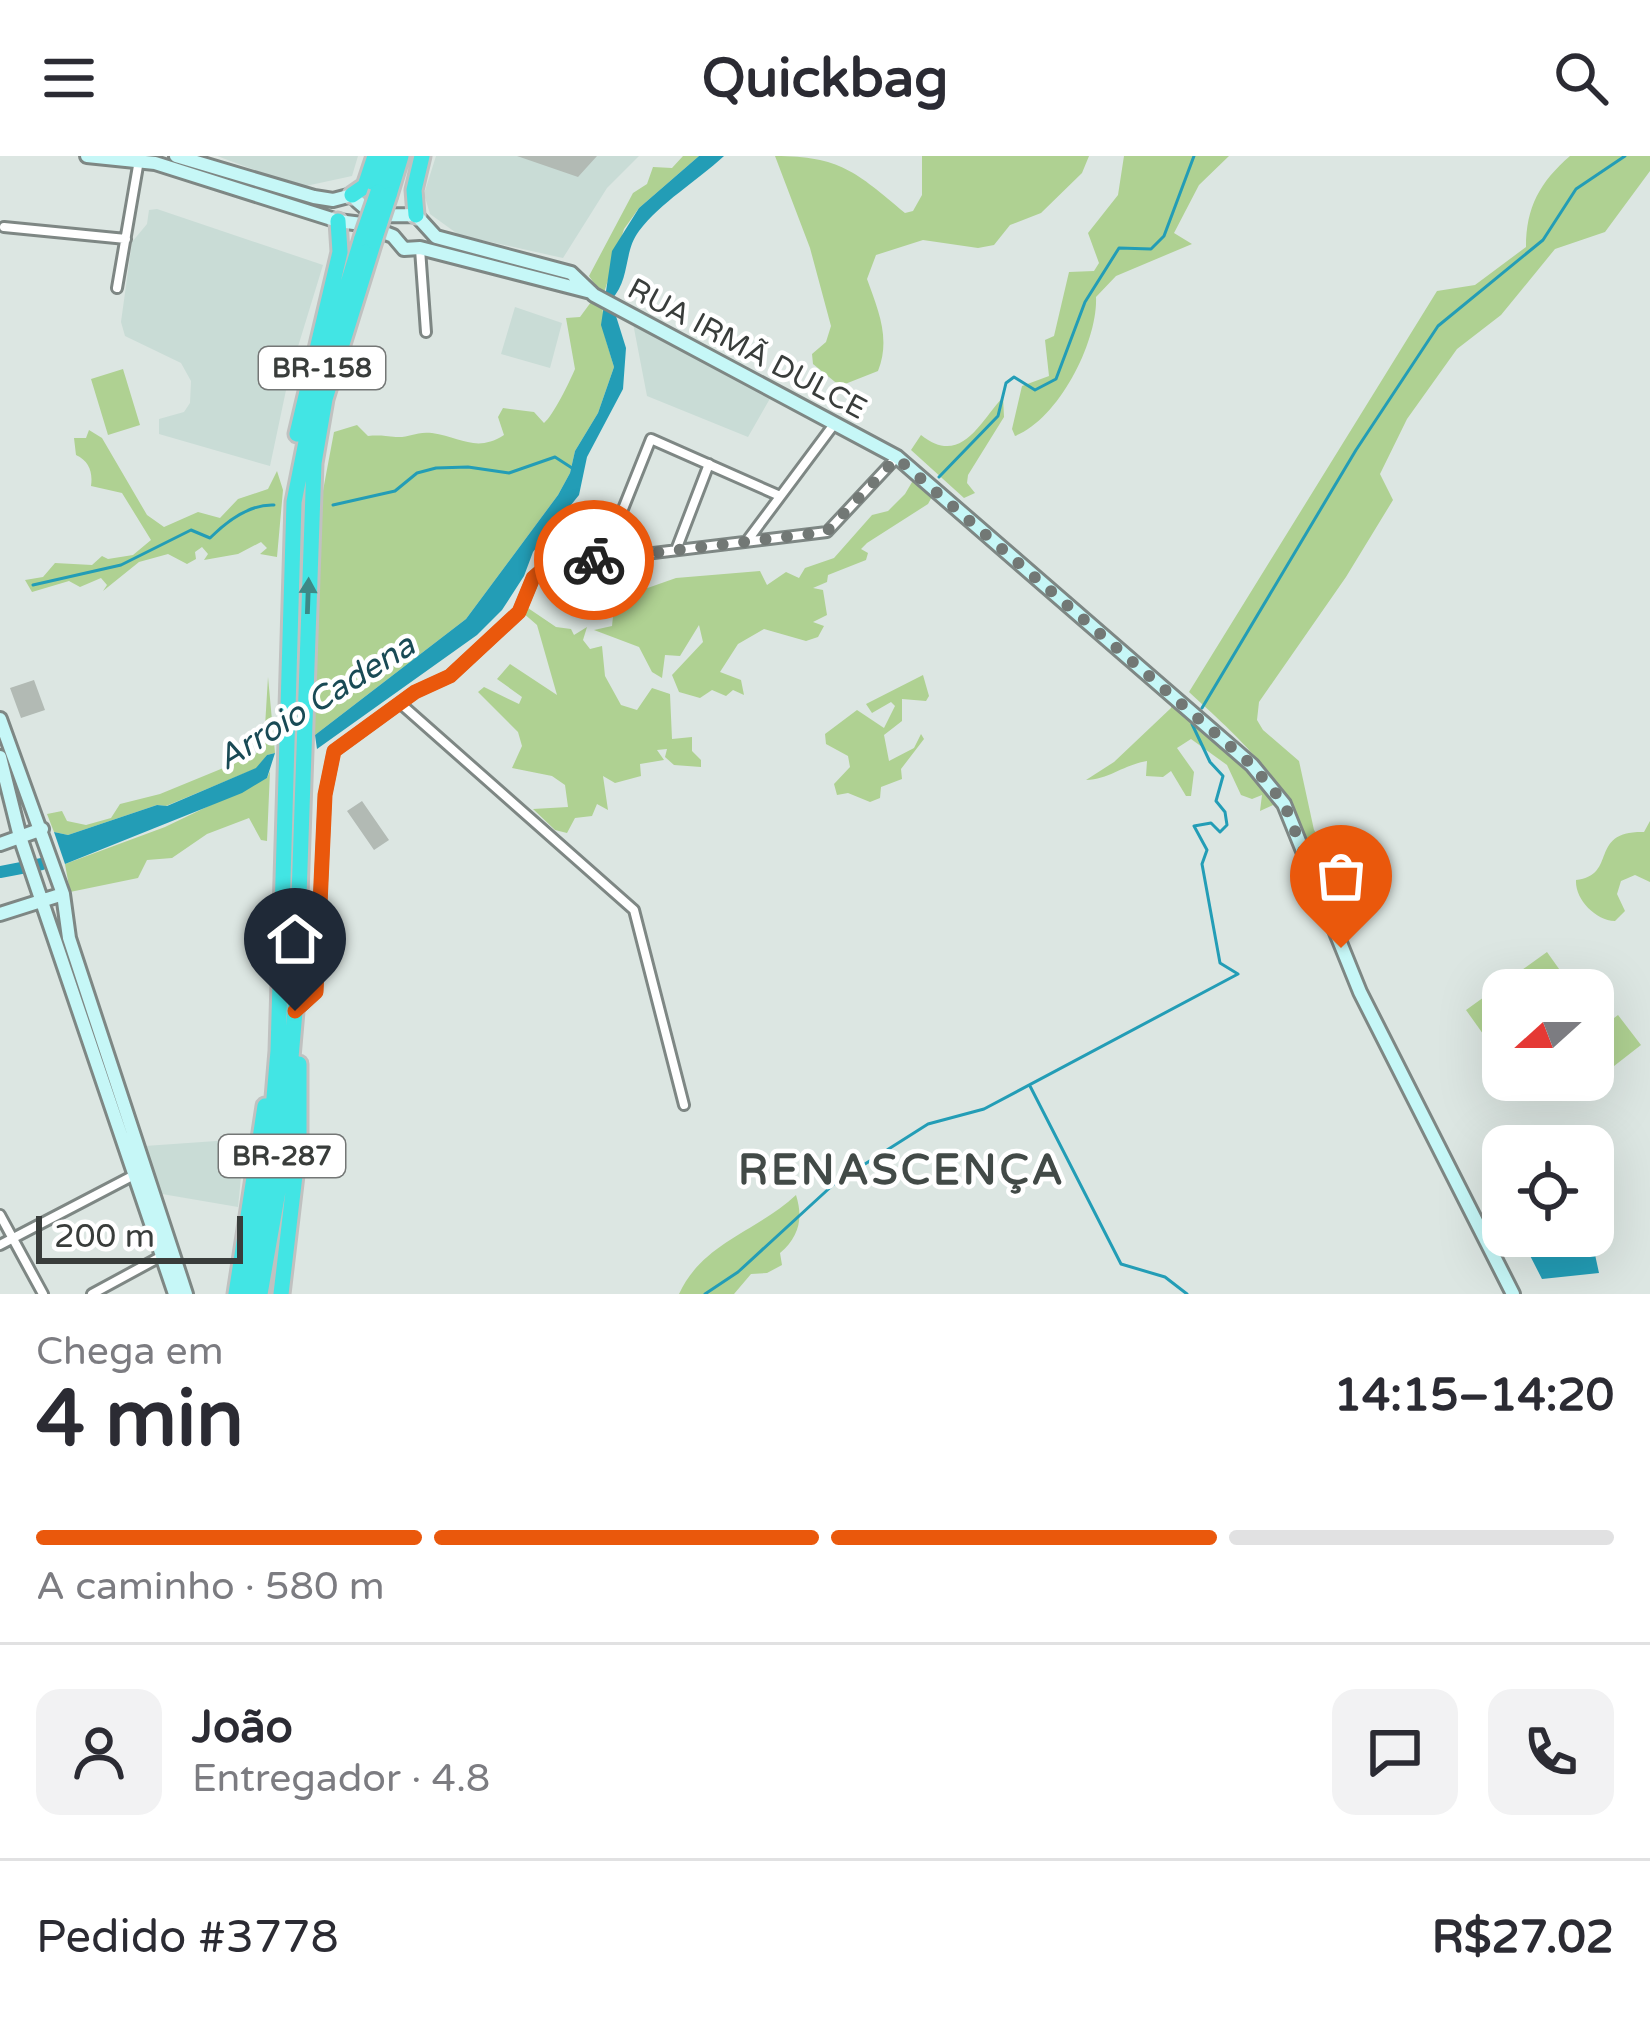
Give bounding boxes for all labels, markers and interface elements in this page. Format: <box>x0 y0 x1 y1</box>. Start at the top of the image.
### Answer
icon: menu <box>36 45 102 111</box>
icon: search <box>1548 45 1614 111</box>
text: Quickbag <box>702 46 948 111</box>
street label: RUA IRMÃ DULCE <box>621 270 873 428</box>
road number: BR-158 <box>259 347 385 389</box>
courier <box>534 500 654 620</box>
icon: bike <box>561 527 627 593</box>
one-way arrow <box>298 576 317 614</box>
water label: Arroio Cadena <box>210 625 423 778</box>
pin <box>1290 825 1392 948</box>
icon: bag <box>1308 843 1374 909</box>
pin <box>244 888 346 1011</box>
icon: home <box>262 906 328 972</box>
north arrow <box>1482 969 1614 1101</box>
map controls <box>1482 969 1614 1257</box>
button: locate <box>1482 1125 1614 1257</box>
road number: BR-287 <box>219 1135 345 1177</box>
district label: RENASCENÇA <box>738 1145 1066 1196</box>
scale bar <box>36 1210 243 1263</box>
text: 200 m <box>54 1217 155 1256</box>
text: Chega em <box>36 1328 223 1375</box>
text: 14:15–14:20 <box>1334 1369 1614 1423</box>
text: 4 min <box>36 1373 244 1467</box>
text: A caminho · 580 m <box>36 1563 385 1610</box>
button: person <box>36 1689 162 1815</box>
button: chat <box>1332 1689 1458 1815</box>
button: phone <box>1488 1689 1614 1815</box>
text: João <box>192 1701 293 1755</box>
text: Entregador · 4.8 <box>192 1755 490 1802</box>
text: Pedido #3778 <box>36 1911 339 1965</box>
text: R$27.02 <box>1432 1911 1614 1965</box>

